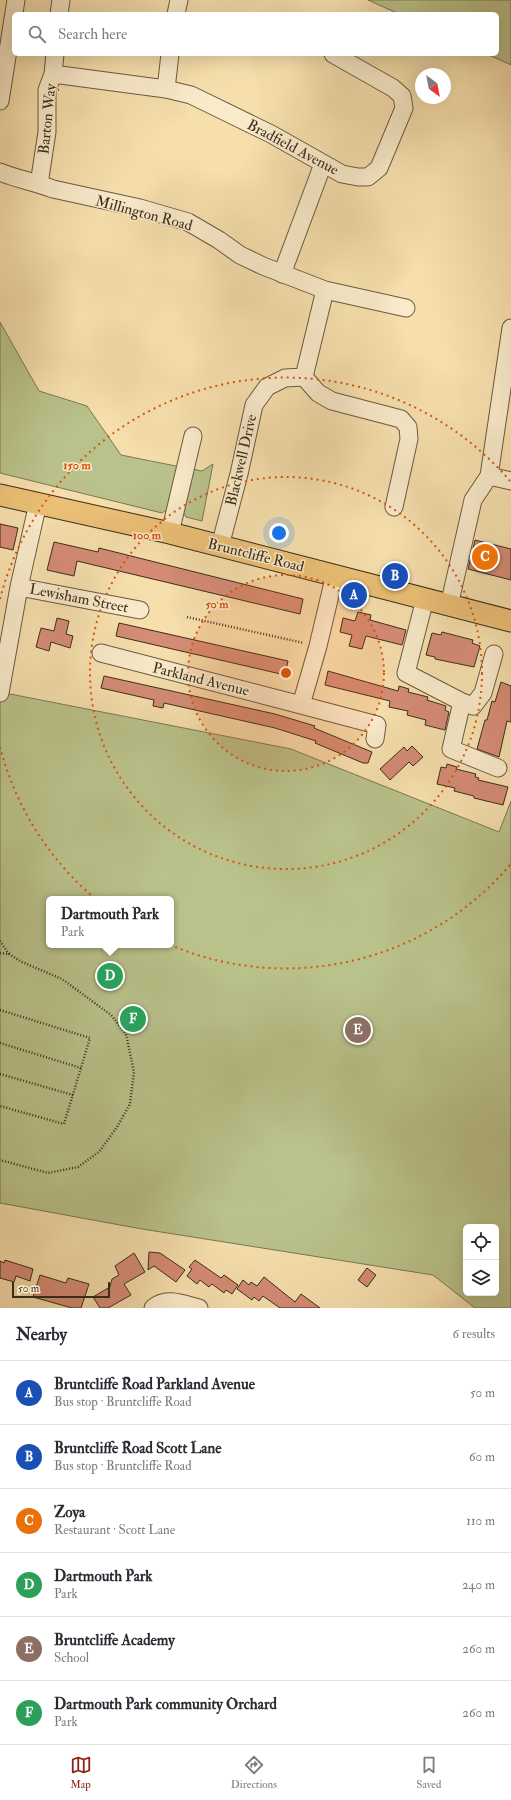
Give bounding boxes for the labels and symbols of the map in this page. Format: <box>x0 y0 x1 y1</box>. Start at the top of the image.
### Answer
north arrow <box>415 68 451 104</box>
street label: Barton Way <box>34 82 61 155</box>
street label: Bradfield Avenue <box>244 115 342 180</box>
street label: Millington Road <box>93 191 195 236</box>
street label: Blackwell Drive <box>222 412 261 508</box>
text: 150 m <box>63 458 91 473</box>
your location <box>269 523 289 543</box>
text: 100 m <box>133 528 162 543</box>
street label: Bruntcliffe Road <box>206 534 307 577</box>
pin: C <box>472 542 498 572</box>
pin: B <box>382 561 408 591</box>
street label: Lewisham Street <box>28 580 130 617</box>
pin: A <box>341 580 367 610</box>
text: 50 m <box>205 597 229 612</box>
street label: Parkland Avenue <box>151 658 251 701</box>
centre of rings <box>279 666 293 680</box>
pin: D <box>97 961 123 991</box>
pin: F <box>120 1004 146 1034</box>
pin: E <box>345 1015 371 1045</box>
scale bar <box>12 1280 110 1299</box>

